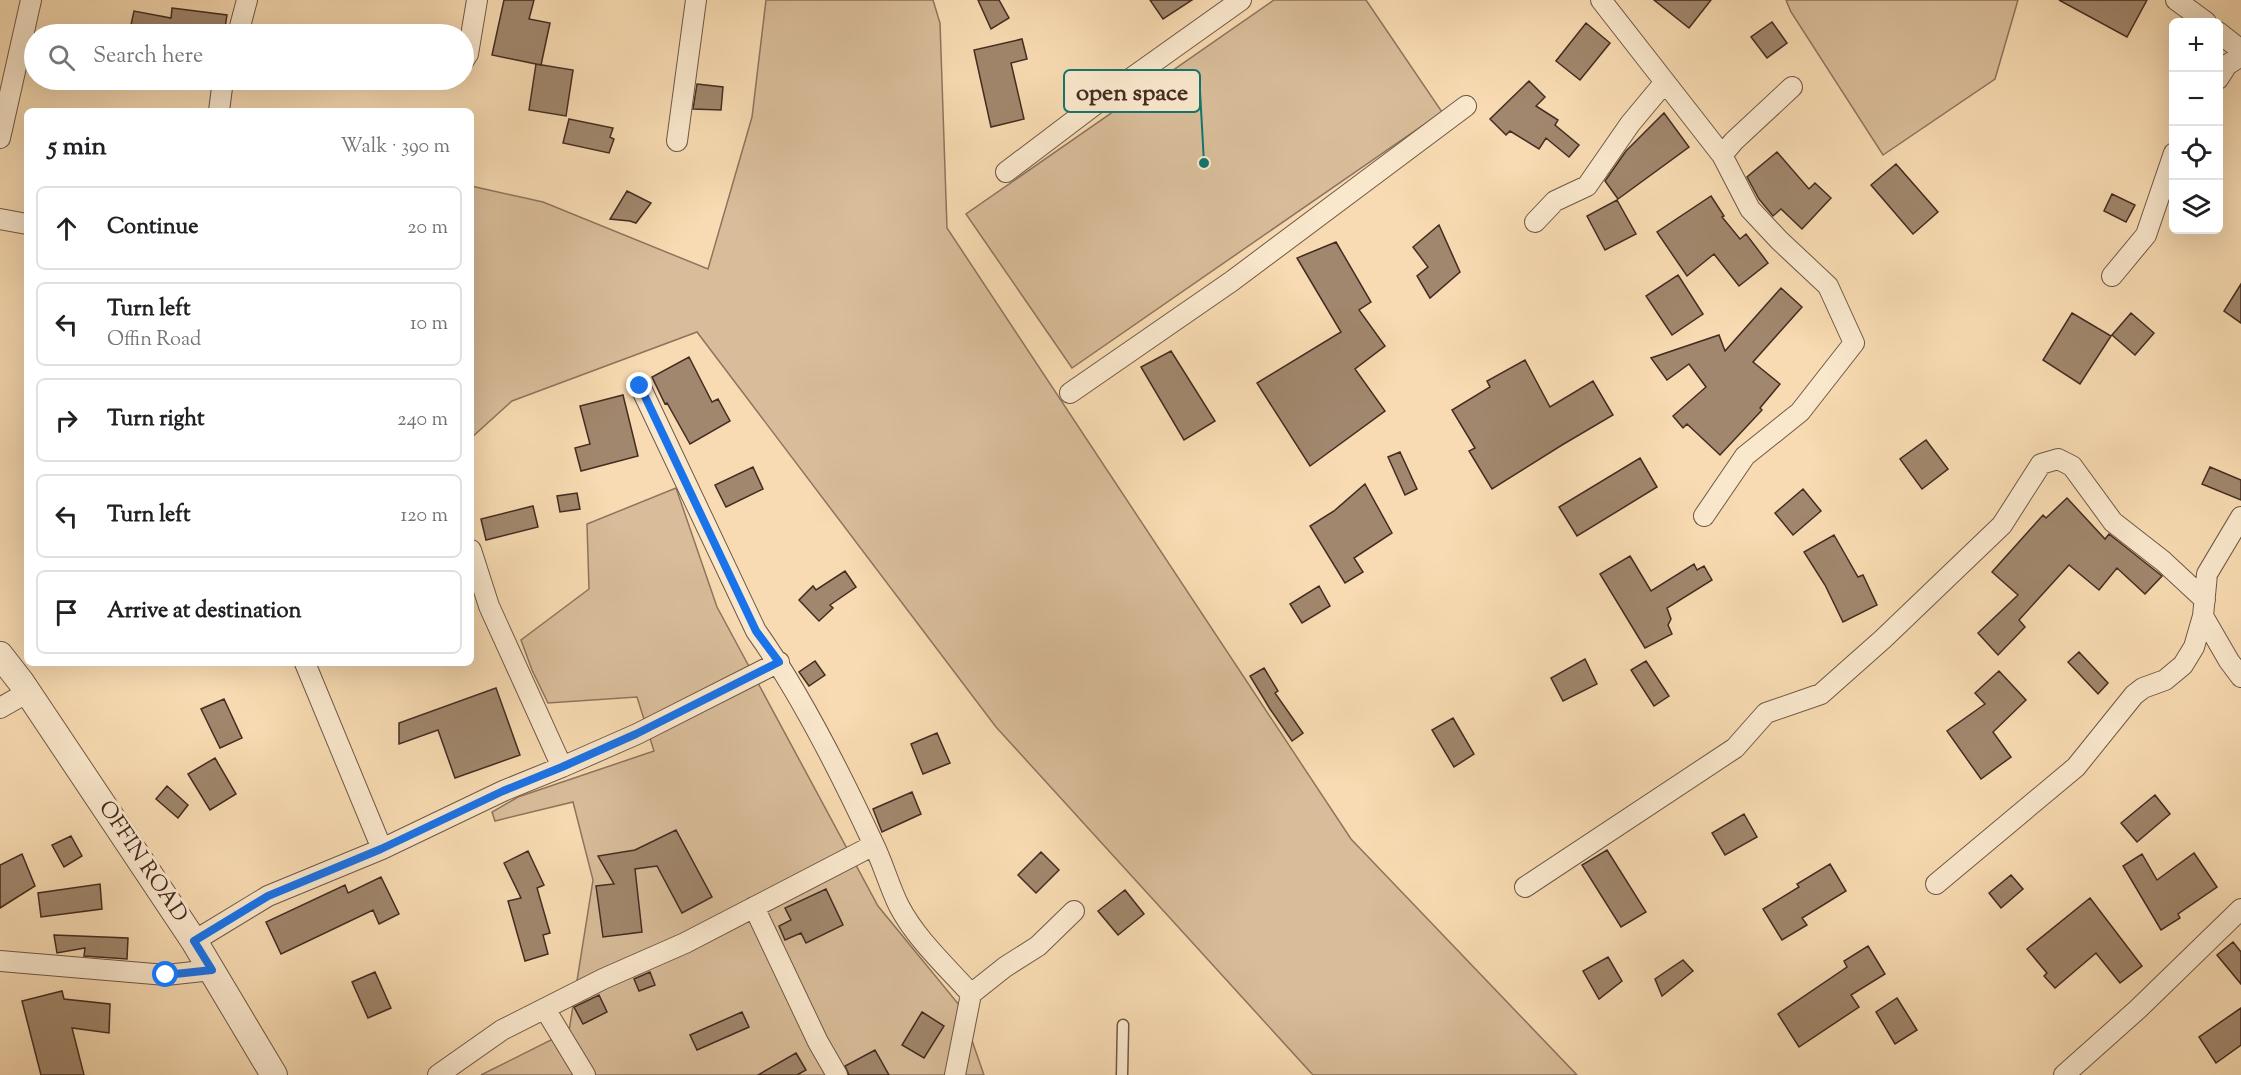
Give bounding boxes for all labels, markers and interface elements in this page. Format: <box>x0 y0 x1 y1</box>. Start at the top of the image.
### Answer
map controls <box>2169 18 2223 234</box>
button: + <box>2169 18 2223 72</box>
search box <box>24 24 474 90</box>
icon: search <box>45 41 78 74</box>
text: Search here <box>93 41 203 73</box>
callout: open space <box>1064 70 1200 112</box>
button: − <box>2169 72 2223 126</box>
text: open space <box>1076 77 1188 111</box>
button: locate <box>2169 126 2223 180</box>
text: 5 min <box>48 129 107 166</box>
text: Walk · 390 m <box>341 133 450 162</box>
button: layers <box>2169 180 2223 234</box>
icon: ahead <box>50 212 83 245</box>
text: Continue <box>107 212 198 244</box>
text: 20 m <box>407 214 448 243</box>
text: Turn left <box>107 294 190 326</box>
icon: left <box>50 308 83 341</box>
text: 10 m <box>410 310 448 339</box>
text: Offin Road <box>107 326 201 355</box>
route end <box>626 372 652 398</box>
icon: right <box>50 404 83 437</box>
text: Turn right <box>107 404 204 436</box>
text: 240 m <box>397 406 448 435</box>
icon: left <box>50 500 83 533</box>
text: Turn left <box>107 500 190 532</box>
text: 120 m <box>400 502 448 531</box>
icon: arrive <box>50 596 83 629</box>
text: Arrive at destination <box>107 596 302 628</box>
street label: OFFIN ROAD <box>89 795 195 929</box>
route start <box>152 961 178 987</box>

